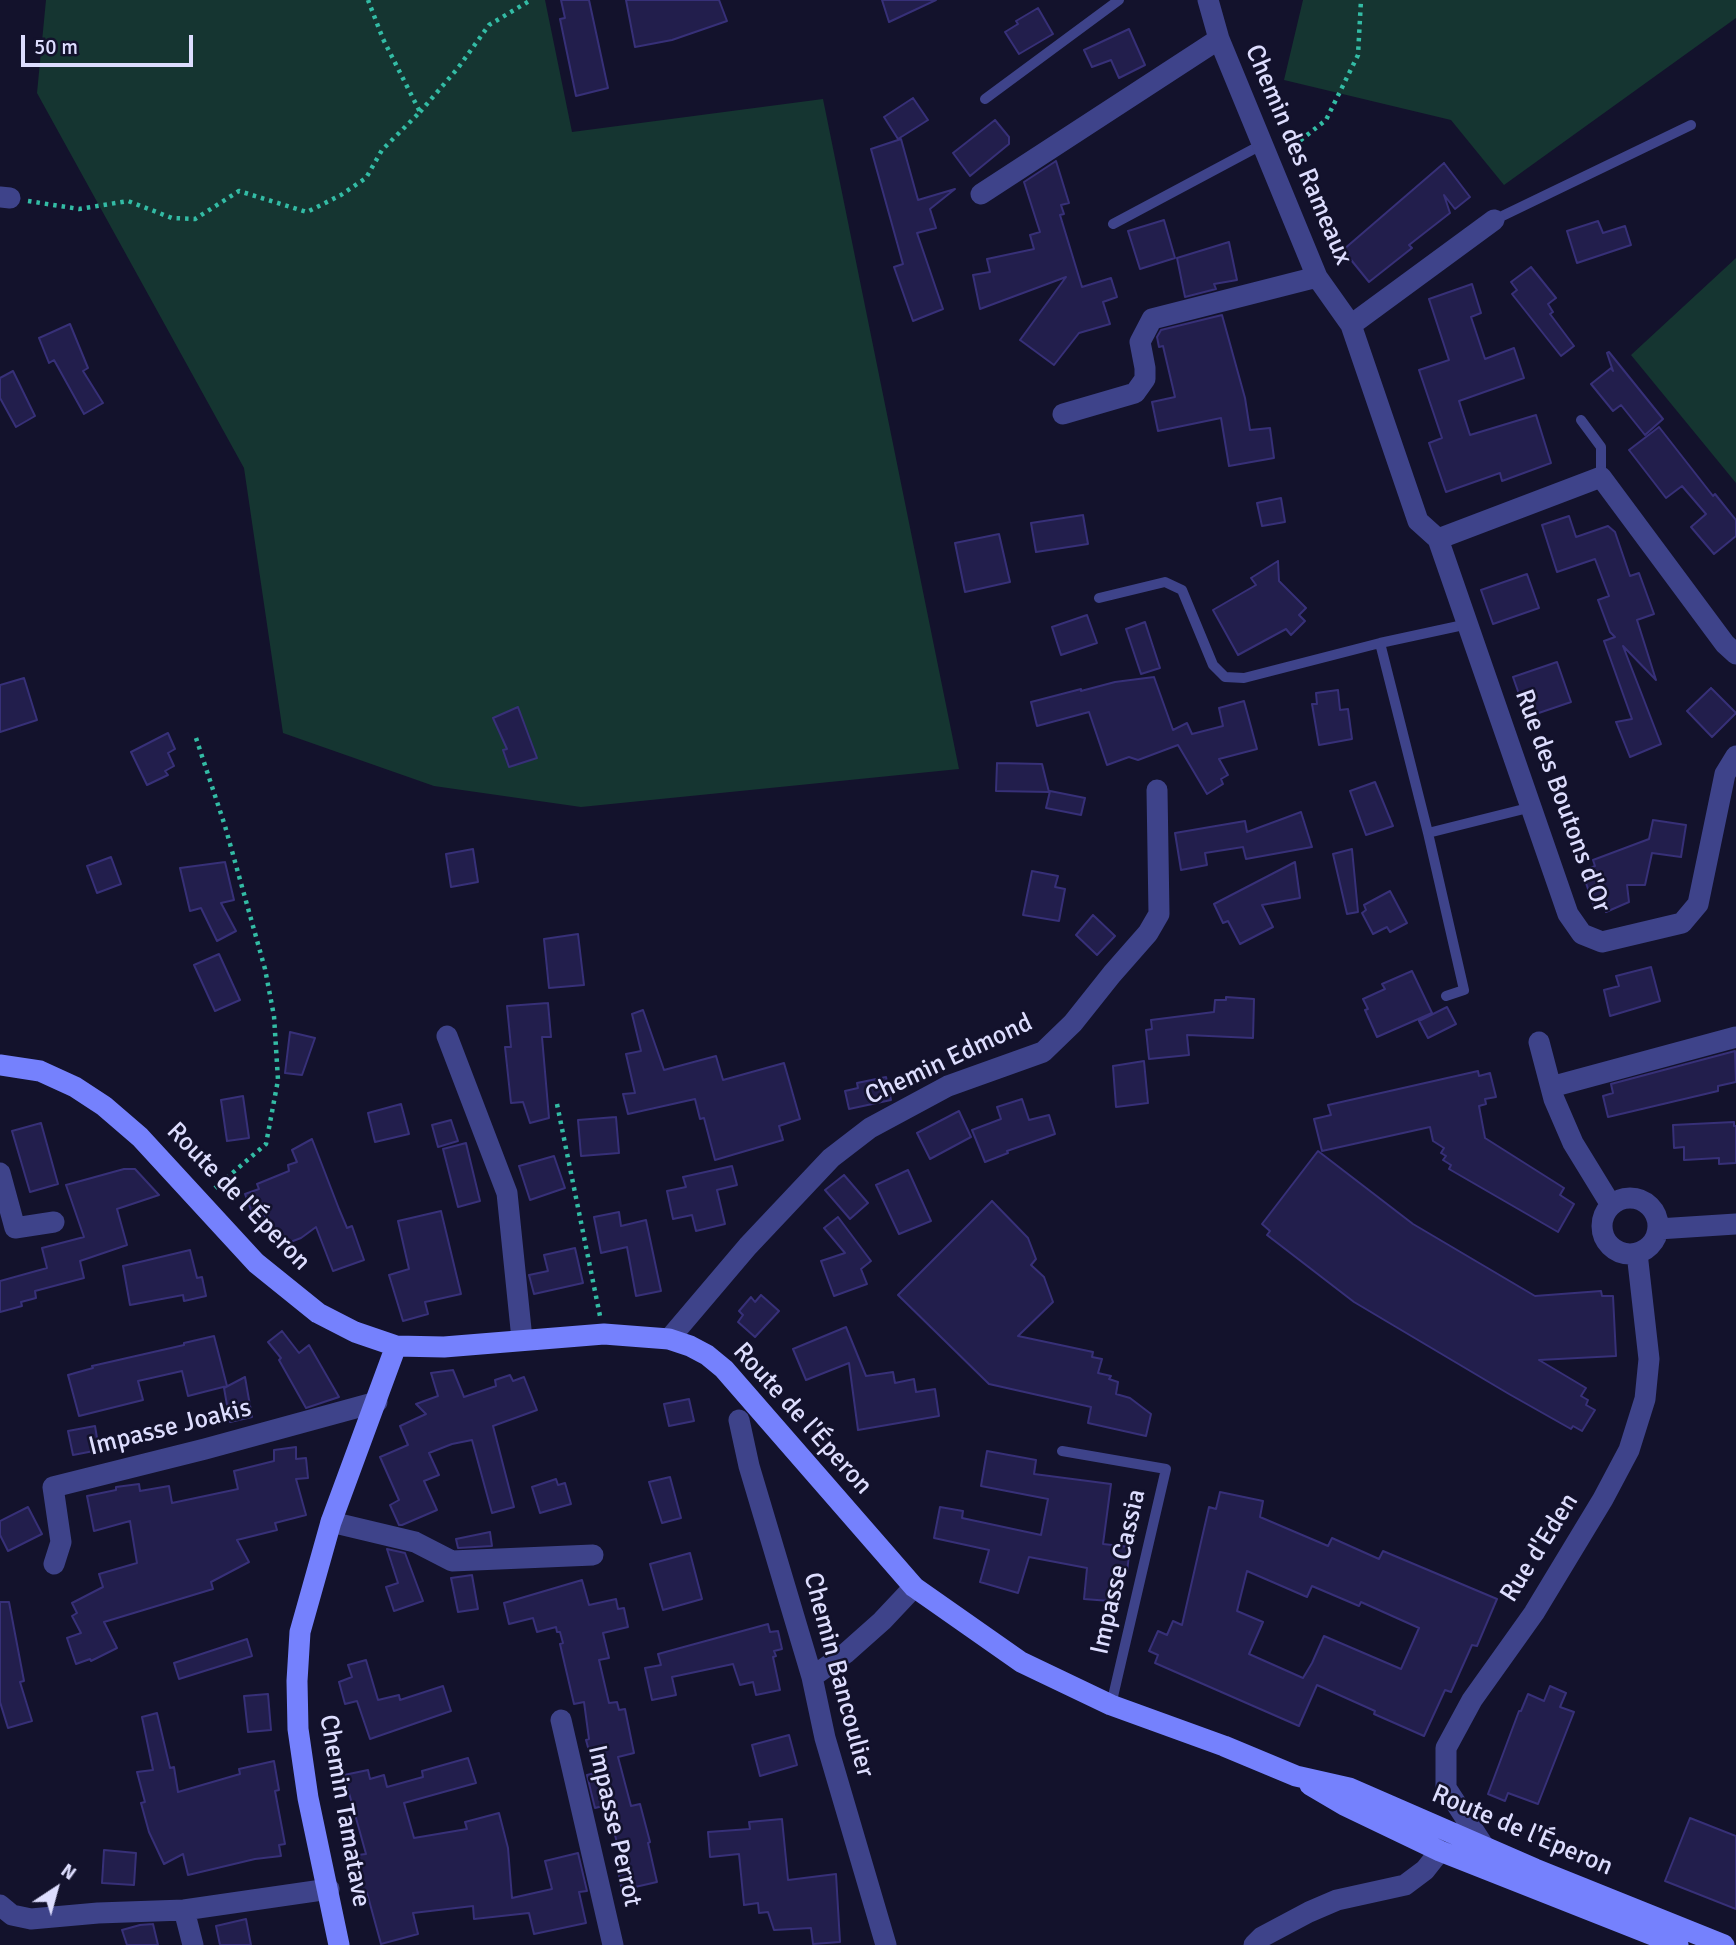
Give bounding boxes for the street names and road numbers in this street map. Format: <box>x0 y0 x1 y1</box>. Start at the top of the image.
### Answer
street label: Chemin des Rameaux <box>1238 40 1358 270</box>
street label: Rue des Boutons d'Or <box>1507 685 1617 917</box>
street label: Chemin Edmond <box>860 1008 1038 1112</box>
street label: Route de l'Éperon <box>160 1117 316 1277</box>
street label: Route de l'Éperon <box>726 1337 878 1501</box>
street label: Impasse Joakis <box>85 1393 255 1463</box>
street label: Impasse Cassia <box>1085 1486 1153 1658</box>
street label: Rue d'Eden <box>1494 1488 1586 1608</box>
street label: Chemin Bancoulier <box>796 1569 880 1781</box>
street label: Chemin Tamatave <box>312 1712 376 1910</box>
street label: Impasse Perrot <box>580 1742 648 1910</box>
street label: Route de l'Éperon <box>1427 1779 1617 1883</box>

